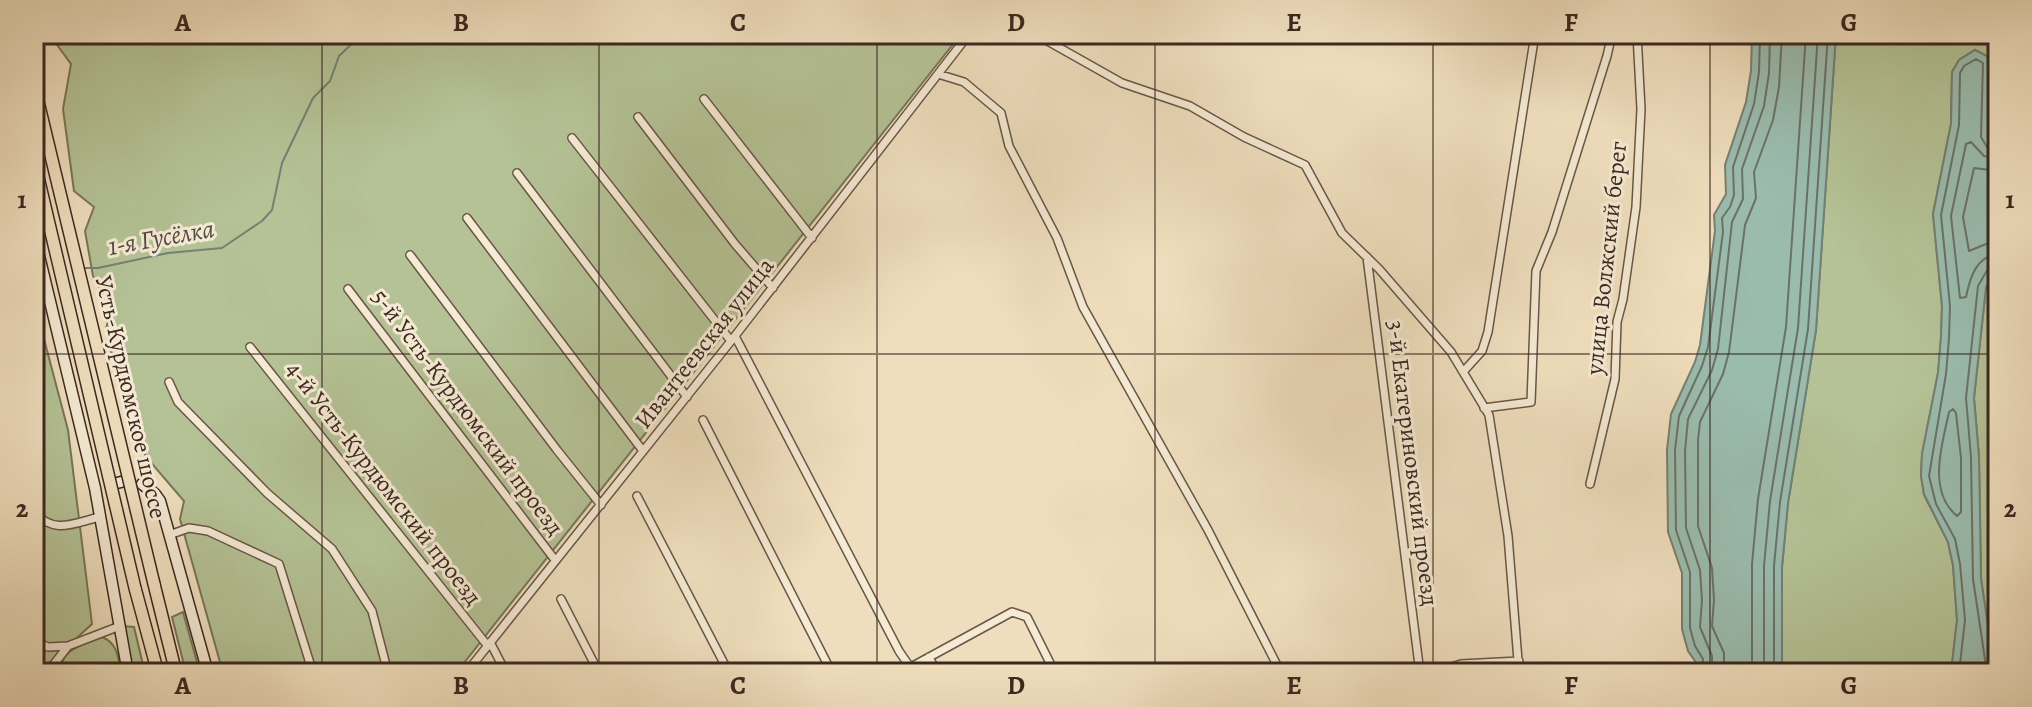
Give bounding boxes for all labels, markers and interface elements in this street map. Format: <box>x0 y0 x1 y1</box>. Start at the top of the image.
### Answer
text: A <box>174 5 192 40</box>
text: B <box>453 5 469 40</box>
text: C <box>730 5 746 40</box>
text: D <box>1007 5 1025 40</box>
text: E <box>1286 5 1302 40</box>
text: F <box>1564 5 1578 40</box>
text: G <box>1840 5 1858 40</box>
street label: улица Волжский берег <box>1578 140 1634 377</box>
text: 1 <box>17 182 27 217</box>
text: 1 <box>2005 182 2015 217</box>
water label: 1-я Гусёлка <box>105 211 217 264</box>
street label: Ивантеевская улица <box>627 251 781 435</box>
street label: Усть-Курдюмское шоссе <box>87 272 175 522</box>
street label: 5-й Усть-Курдюмский проезд <box>365 282 571 542</box>
street label: 3-й Екатериновский проезд <box>1380 318 1446 608</box>
street label: 4-й Усть-Курдюмский проезд <box>279 354 489 612</box>
text: 2 <box>16 491 29 526</box>
text: 2 <box>2004 491 2017 526</box>
text: A <box>174 668 192 703</box>
text: B <box>453 668 469 703</box>
text: C <box>730 668 746 703</box>
text: D <box>1007 668 1025 703</box>
text: E <box>1286 668 1302 703</box>
text: F <box>1564 668 1578 703</box>
text: G <box>1840 668 1858 703</box>

